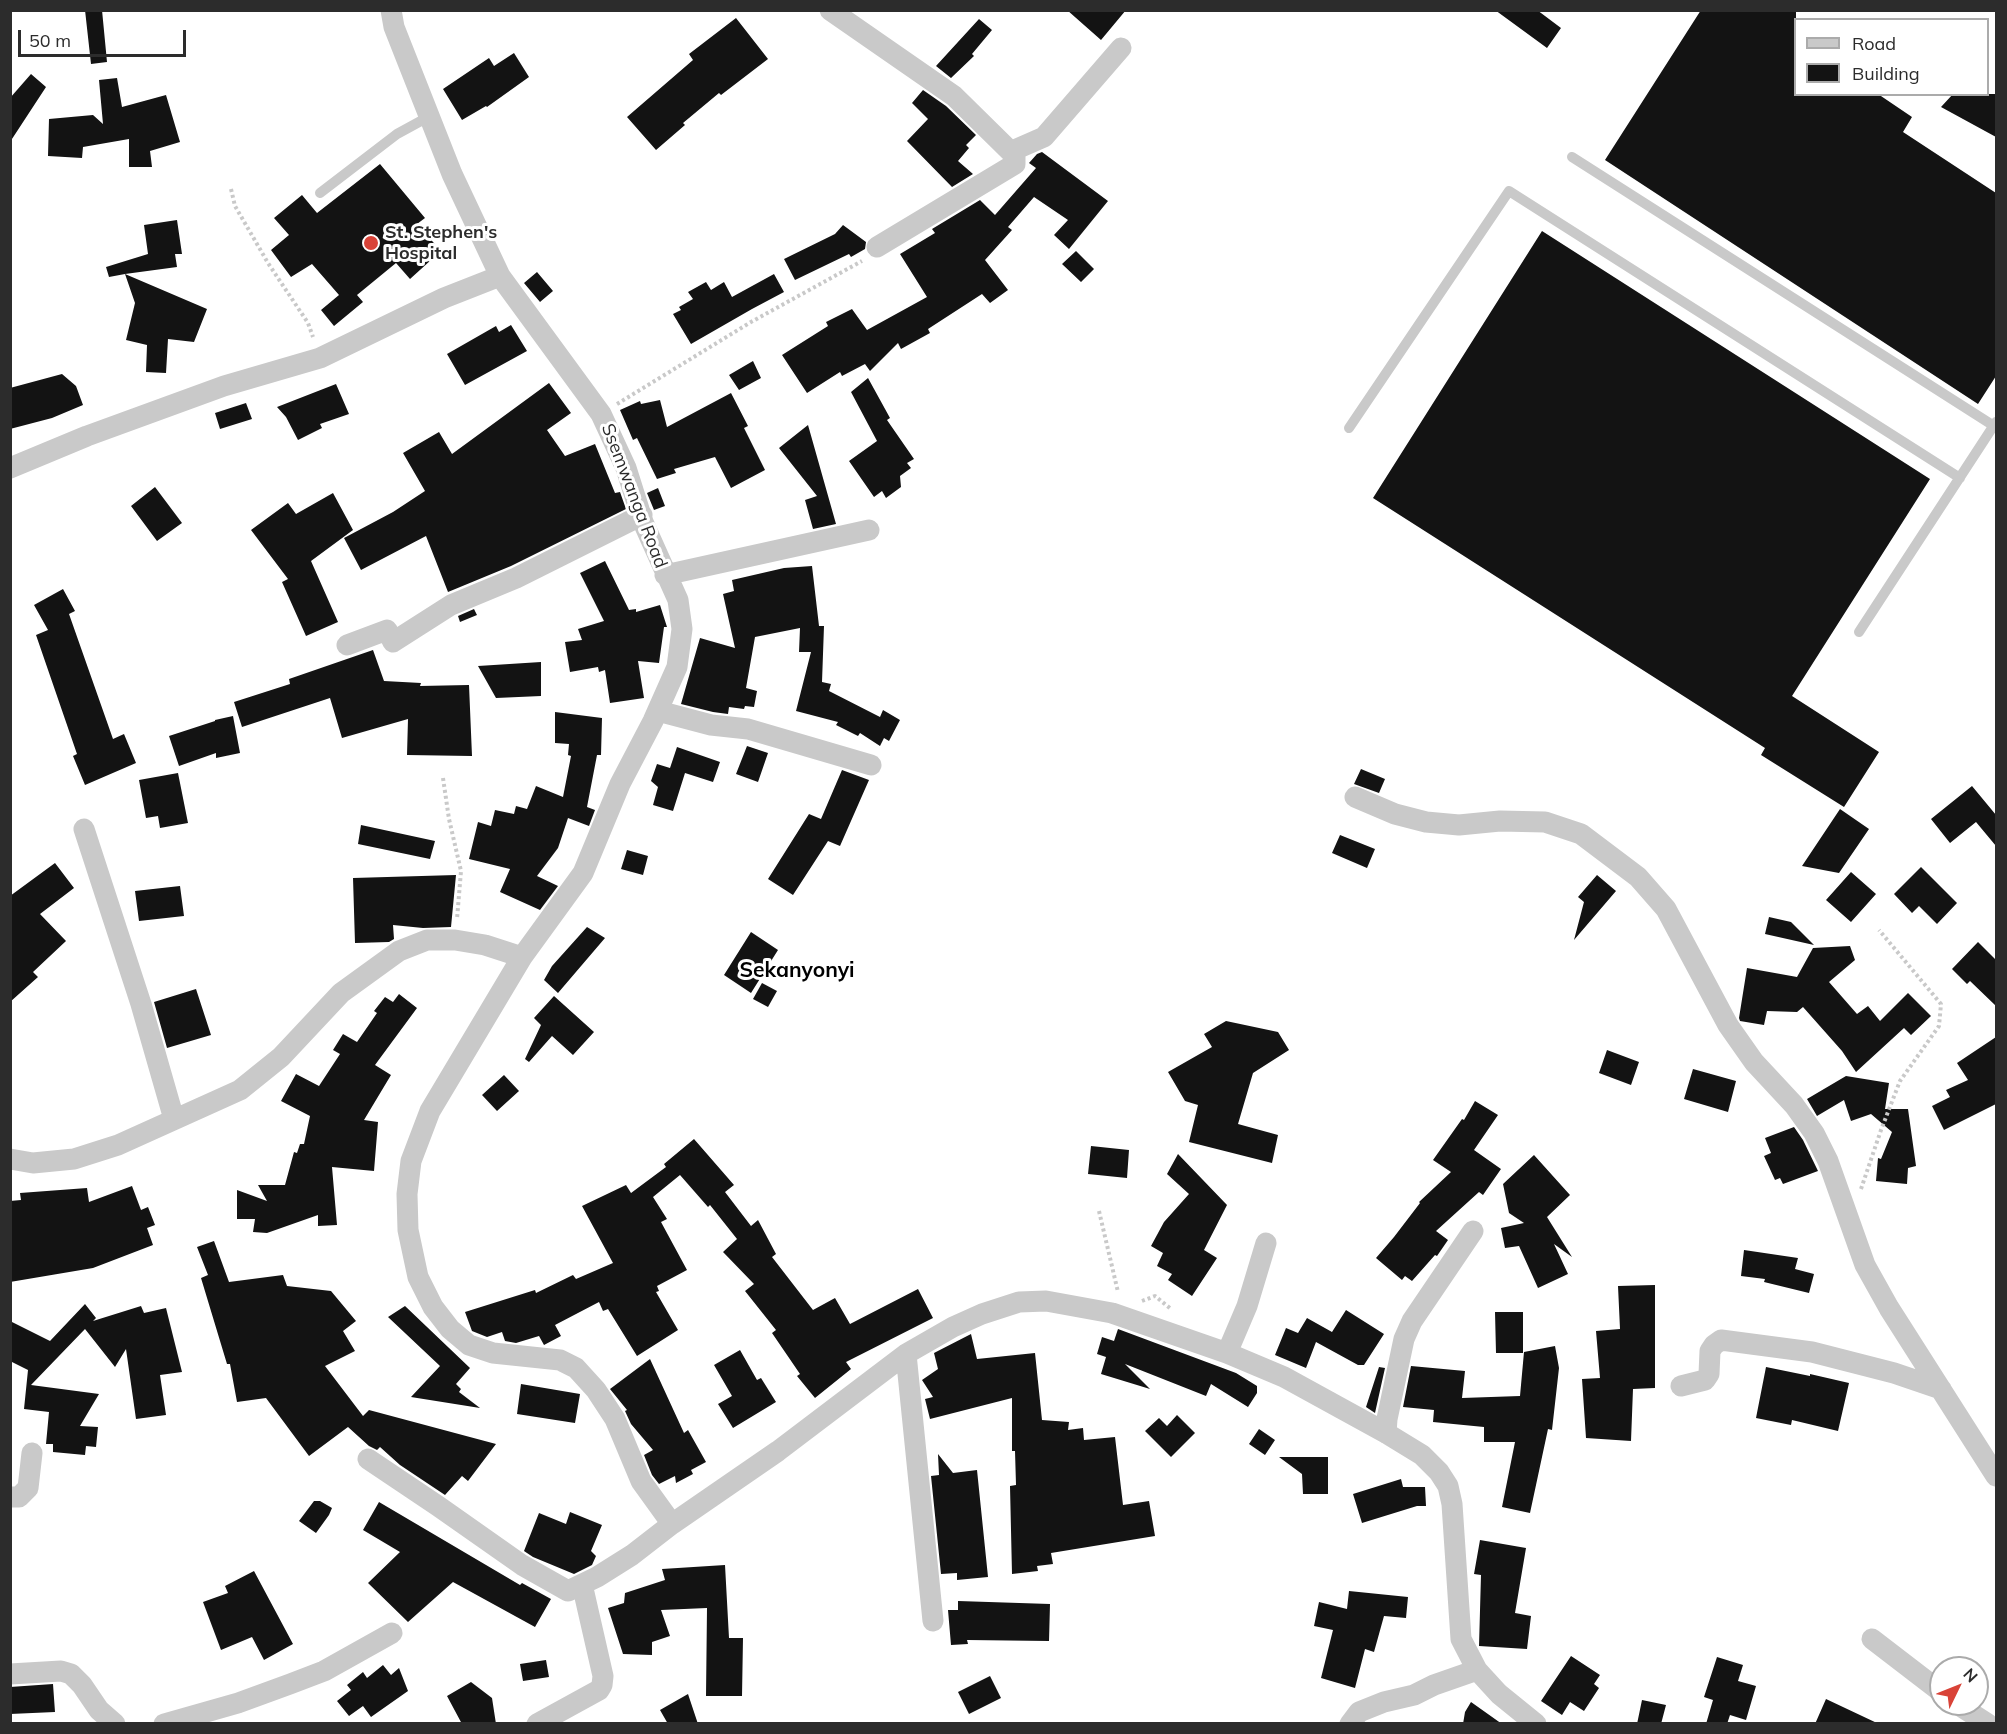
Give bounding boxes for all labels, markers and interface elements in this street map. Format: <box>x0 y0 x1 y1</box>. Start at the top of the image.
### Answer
scale bar <box>21 18 189 56</box>
legend <box>1794 18 1989 96</box>
text: 50 m <box>29 29 71 52</box>
text: Road <box>1852 32 1896 55</box>
text: Building <box>1852 62 1920 85</box>
place label: St. Stephen's Hospital <box>385 222 497 264</box>
marker: St. Stephen's Hospital <box>362 234 380 252</box>
street label: Ssemwanga Road <box>597 421 671 571</box>
district label: Sekanyonyi <box>739 958 855 984</box>
north arrow <box>1929 1656 1989 1716</box>
text: N <box>1959 1664 1982 1686</box>

